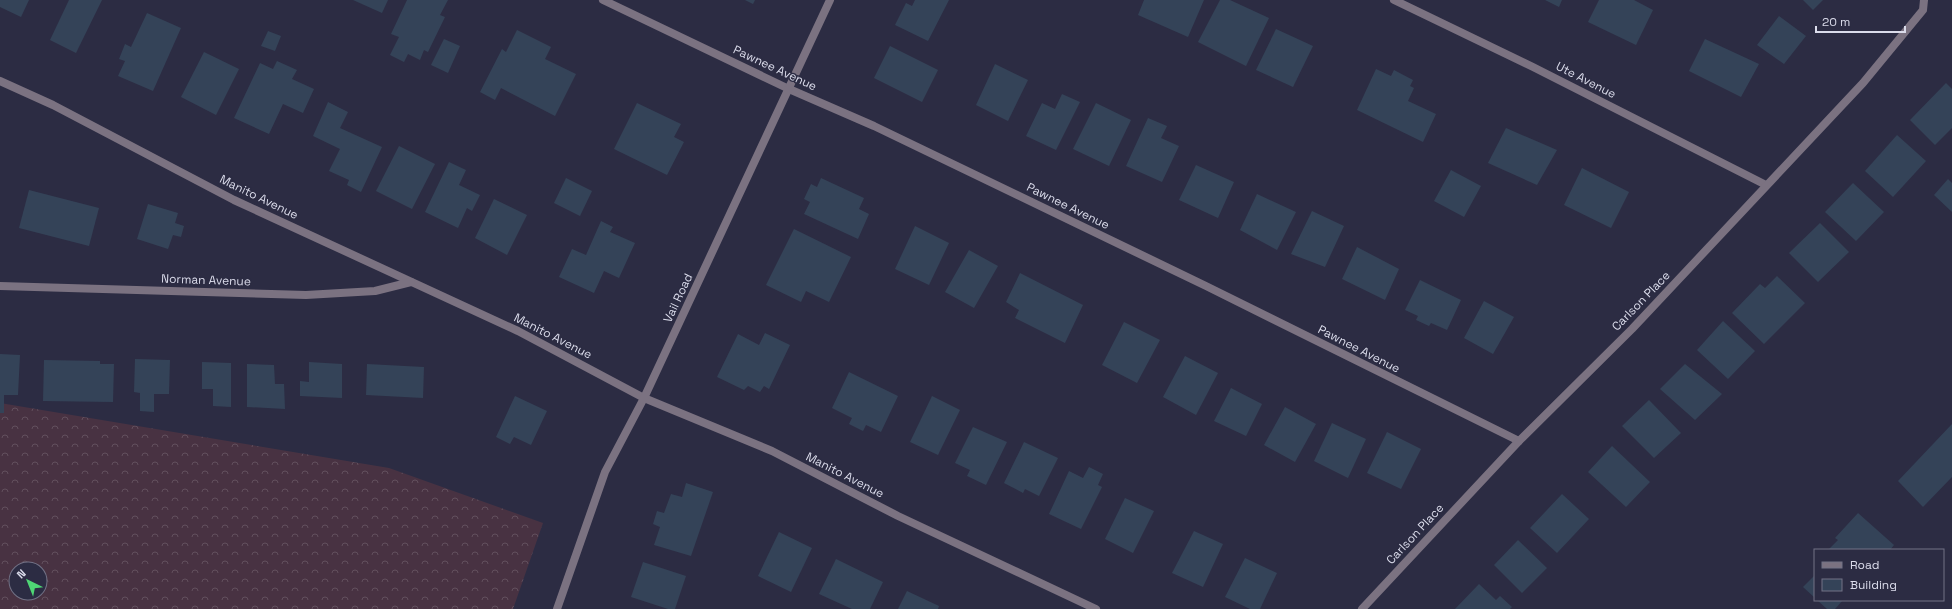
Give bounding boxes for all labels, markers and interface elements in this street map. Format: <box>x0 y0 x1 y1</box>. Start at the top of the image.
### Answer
scale bar <box>1816 8 1905 34</box>
text: 20 m <box>1822 14 1850 30</box>
street label: Pawnee Avenue <box>731 42 819 94</box>
street label: Ute Avenue <box>1553 58 1619 102</box>
street label: Manito Avenue <box>217 171 301 223</box>
street label: Pawnee Avenue <box>1024 179 1112 233</box>
street label: Carlson Place <box>1608 268 1674 334</box>
street label: Norman Avenue <box>161 270 251 290</box>
street label: Vail Road <box>660 271 696 325</box>
street label: Manito Avenue <box>511 309 595 363</box>
street label: Pawnee Avenue <box>1315 321 1403 377</box>
street label: Manito Avenue <box>803 448 887 502</box>
street label: Carlson Place <box>1383 500 1447 568</box>
legend <box>1814 549 1944 601</box>
text: Road <box>1850 557 1879 573</box>
north arrow <box>8 561 48 601</box>
text: N <box>14 566 29 581</box>
text: Building <box>1850 577 1897 593</box>

